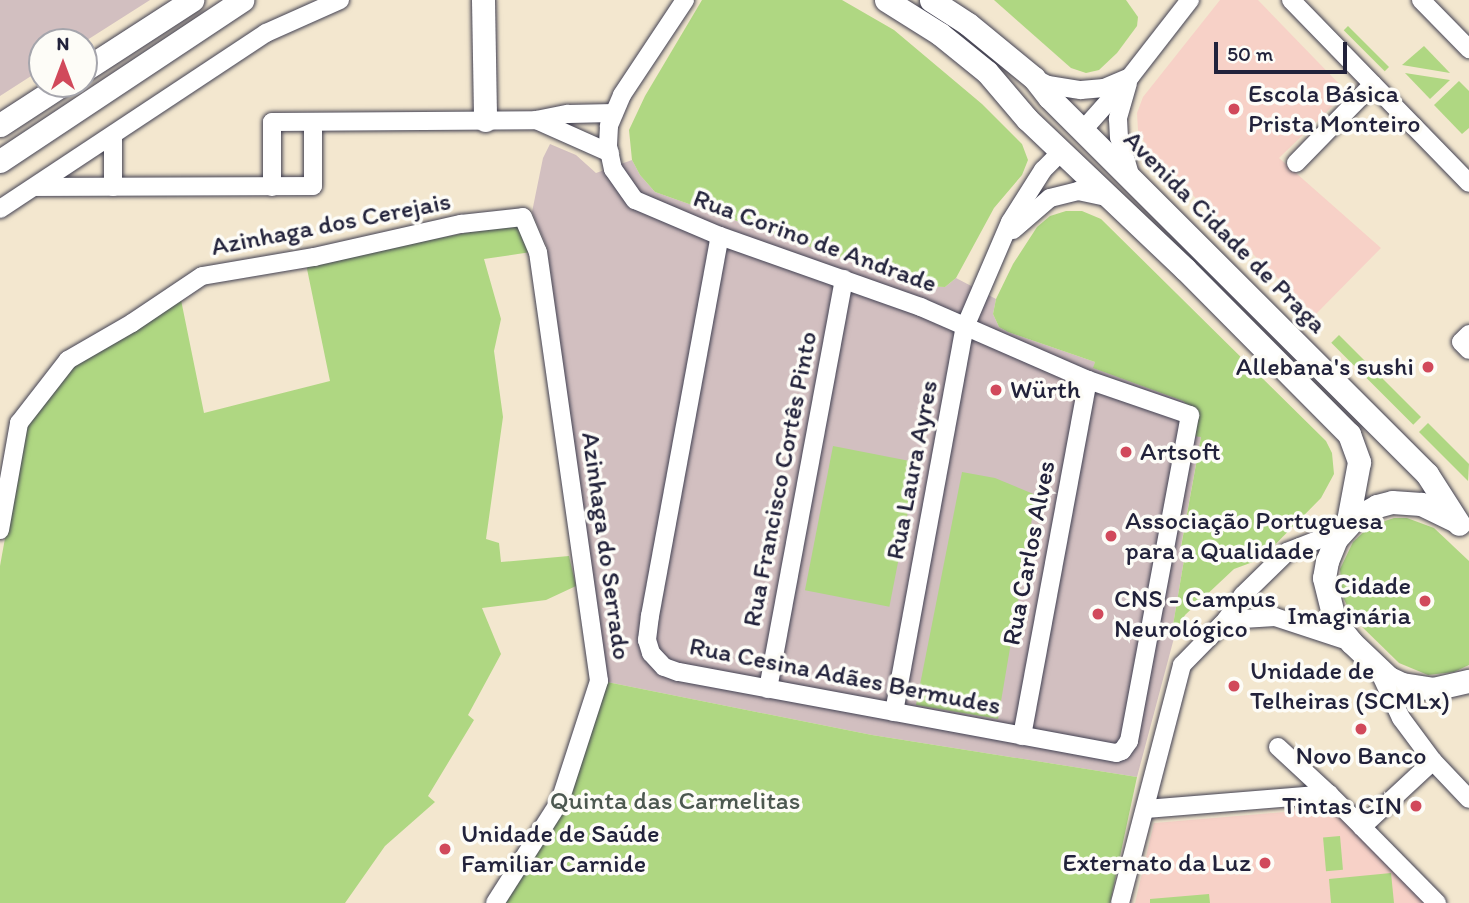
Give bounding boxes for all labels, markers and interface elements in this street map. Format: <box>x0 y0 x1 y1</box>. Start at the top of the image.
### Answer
north arrow <box>28 28 98 98</box>
scale bar <box>1217 28 1350 72</box>
text: N <box>57 32 69 55</box>
text: 50 m <box>1227 41 1273 66</box>
place label: Escola Básica Prista Monteiro <box>1248 78 1421 140</box>
marker: Escola Básica Prista Monteiro <box>1226 101 1242 117</box>
street label: Avenida Cidade de Praga <box>1117 124 1333 340</box>
street label: Rua Corino de Andrade <box>689 182 941 300</box>
street label: Azinhaga dos Cerejais <box>208 185 454 263</box>
street label: Rua Francisco Cortês Pinto <box>736 329 824 629</box>
place label: Allebana's sushi <box>1235 351 1414 383</box>
marker: Allebana's sushi <box>1420 359 1436 375</box>
place label: Würth <box>1010 374 1080 406</box>
street label: Rua Laura Ayres <box>879 378 945 562</box>
marker: Würth <box>988 382 1004 398</box>
street label: Azinhaga do Serrado <box>575 430 637 662</box>
place label: Artsoft <box>1140 436 1221 468</box>
marker: Artsoft <box>1118 444 1134 460</box>
street label: Rua Carlos Alves <box>996 458 1062 648</box>
place label: Associação Portuguesa para a Qualidade <box>1125 505 1382 566</box>
marker: Associação Portuguesa para a Qualidade <box>1103 528 1119 544</box>
place label: Cidade Imaginária <box>1287 570 1411 632</box>
place label: CNS - Campus Neurológico <box>1114 583 1276 644</box>
marker: Cidade Imaginária <box>1417 593 1433 609</box>
marker: CNS - Campus Neurológico <box>1088 604 1108 624</box>
street label: Rua Cesina Adães Bermudes <box>687 630 1003 722</box>
place label: Unidade de Telheiras (SCMLx) <box>1250 655 1450 716</box>
marker: Unidade de Telheiras (SCMLx) <box>1224 676 1244 696</box>
marker: Novo Banco <box>1353 721 1369 737</box>
place label: Novo Banco <box>1295 740 1427 772</box>
park label: Quinta das Carmelitas <box>549 785 801 817</box>
place label: Tintas CIN <box>1282 790 1402 822</box>
marker: Tintas CIN <box>1408 798 1424 814</box>
place label: Unidade de Saúde Familiar Carnide <box>461 818 661 880</box>
marker: Unidade de Saúde Familiar Carnide <box>435 839 455 859</box>
place label: Externato da Luz <box>1062 847 1251 879</box>
marker: Externato da Luz <box>1257 855 1273 871</box>

